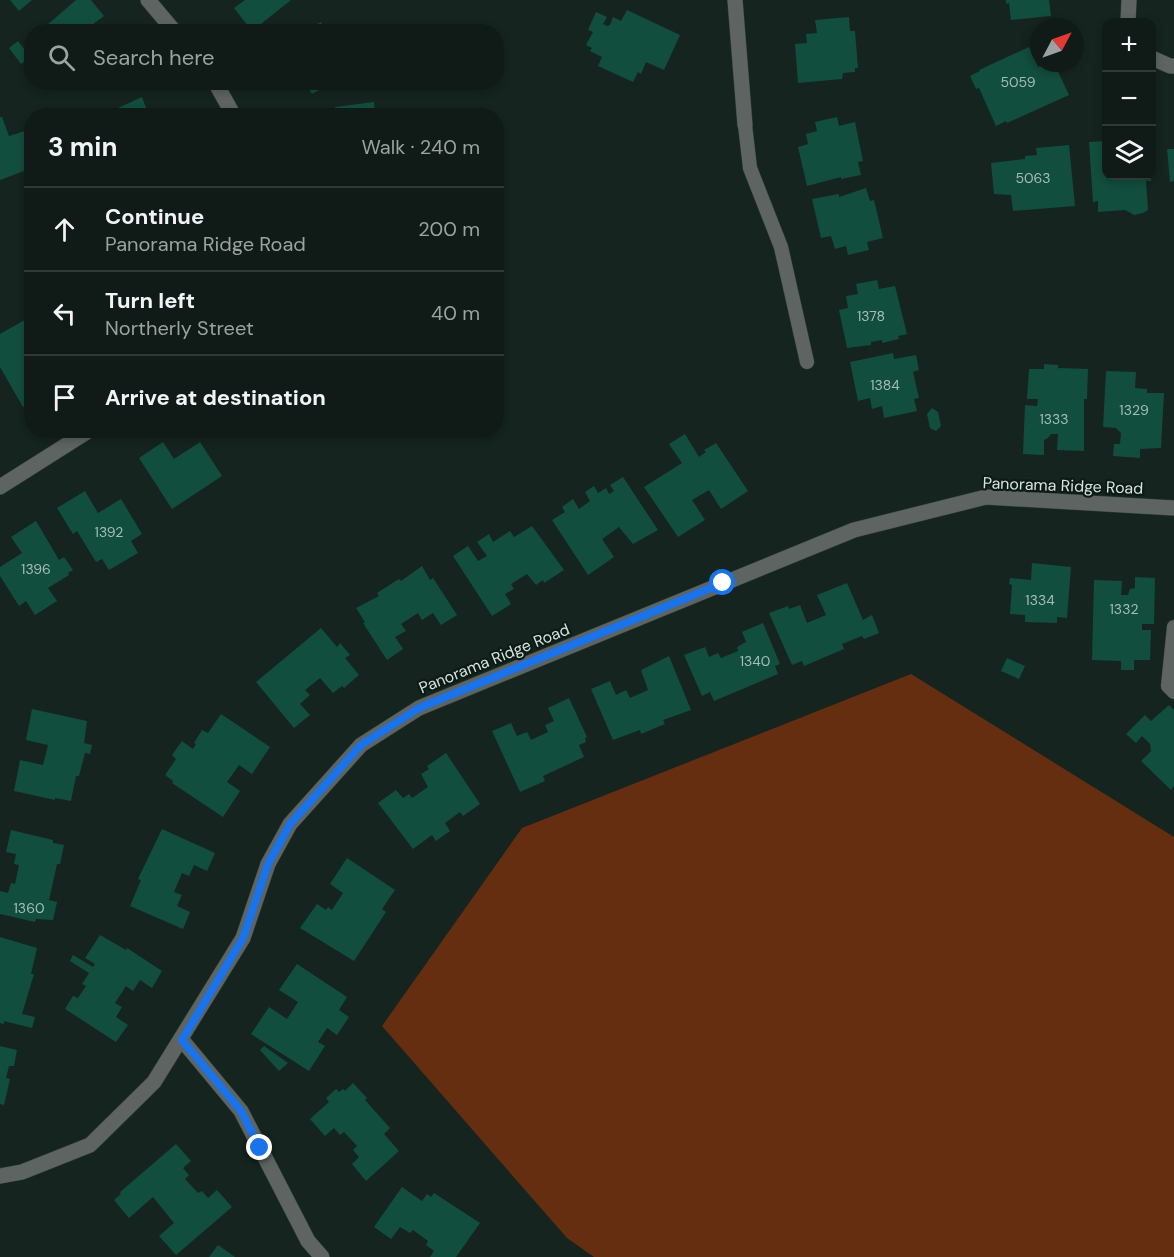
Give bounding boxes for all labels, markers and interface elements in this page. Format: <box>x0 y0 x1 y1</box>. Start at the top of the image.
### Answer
north arrow <box>1030 18 1084 72</box>
map controls <box>1102 18 1156 180</box>
button: + <box>1102 18 1156 72</box>
search box <box>24 24 504 90</box>
icon: search <box>45 41 78 74</box>
text: Search here <box>93 43 214 72</box>
button: − <box>1102 72 1156 126</box>
house number: 5059 <box>1000 73 1036 91</box>
button: layers <box>1102 126 1156 180</box>
text: 3 min <box>48 130 117 164</box>
text: Walk · 240 m <box>361 134 480 160</box>
house number: 5063 <box>1015 169 1051 187</box>
text: Continue <box>105 202 204 231</box>
icon: ahead <box>48 213 81 246</box>
text: 200 m <box>418 216 480 242</box>
text: Panorama Ridge Road <box>105 231 306 257</box>
text: Turn left <box>105 286 195 315</box>
icon: left <box>48 297 81 330</box>
text: 40 m <box>431 300 480 326</box>
house number: 1378 <box>857 307 885 325</box>
text: Northerly Street <box>105 315 254 341</box>
house number: 1384 <box>870 376 900 394</box>
icon: arrive <box>48 381 81 414</box>
text: Arrive at destination <box>105 383 326 412</box>
house number: 1329 <box>1119 401 1149 419</box>
house number: 1333 <box>1039 410 1069 428</box>
street label: Panorama Ridge Road <box>982 472 1144 499</box>
house number: 1392 <box>95 523 123 541</box>
house number: 1396 <box>21 560 51 578</box>
route start <box>709 569 735 595</box>
house number: 1334 <box>1025 591 1055 609</box>
house number: 1332 <box>1110 600 1138 618</box>
street label: Panorama Ridge Road <box>416 619 573 698</box>
house number: 1340 <box>740 652 770 670</box>
house number: 1360 <box>13 899 45 917</box>
route end <box>246 1134 272 1160</box>

